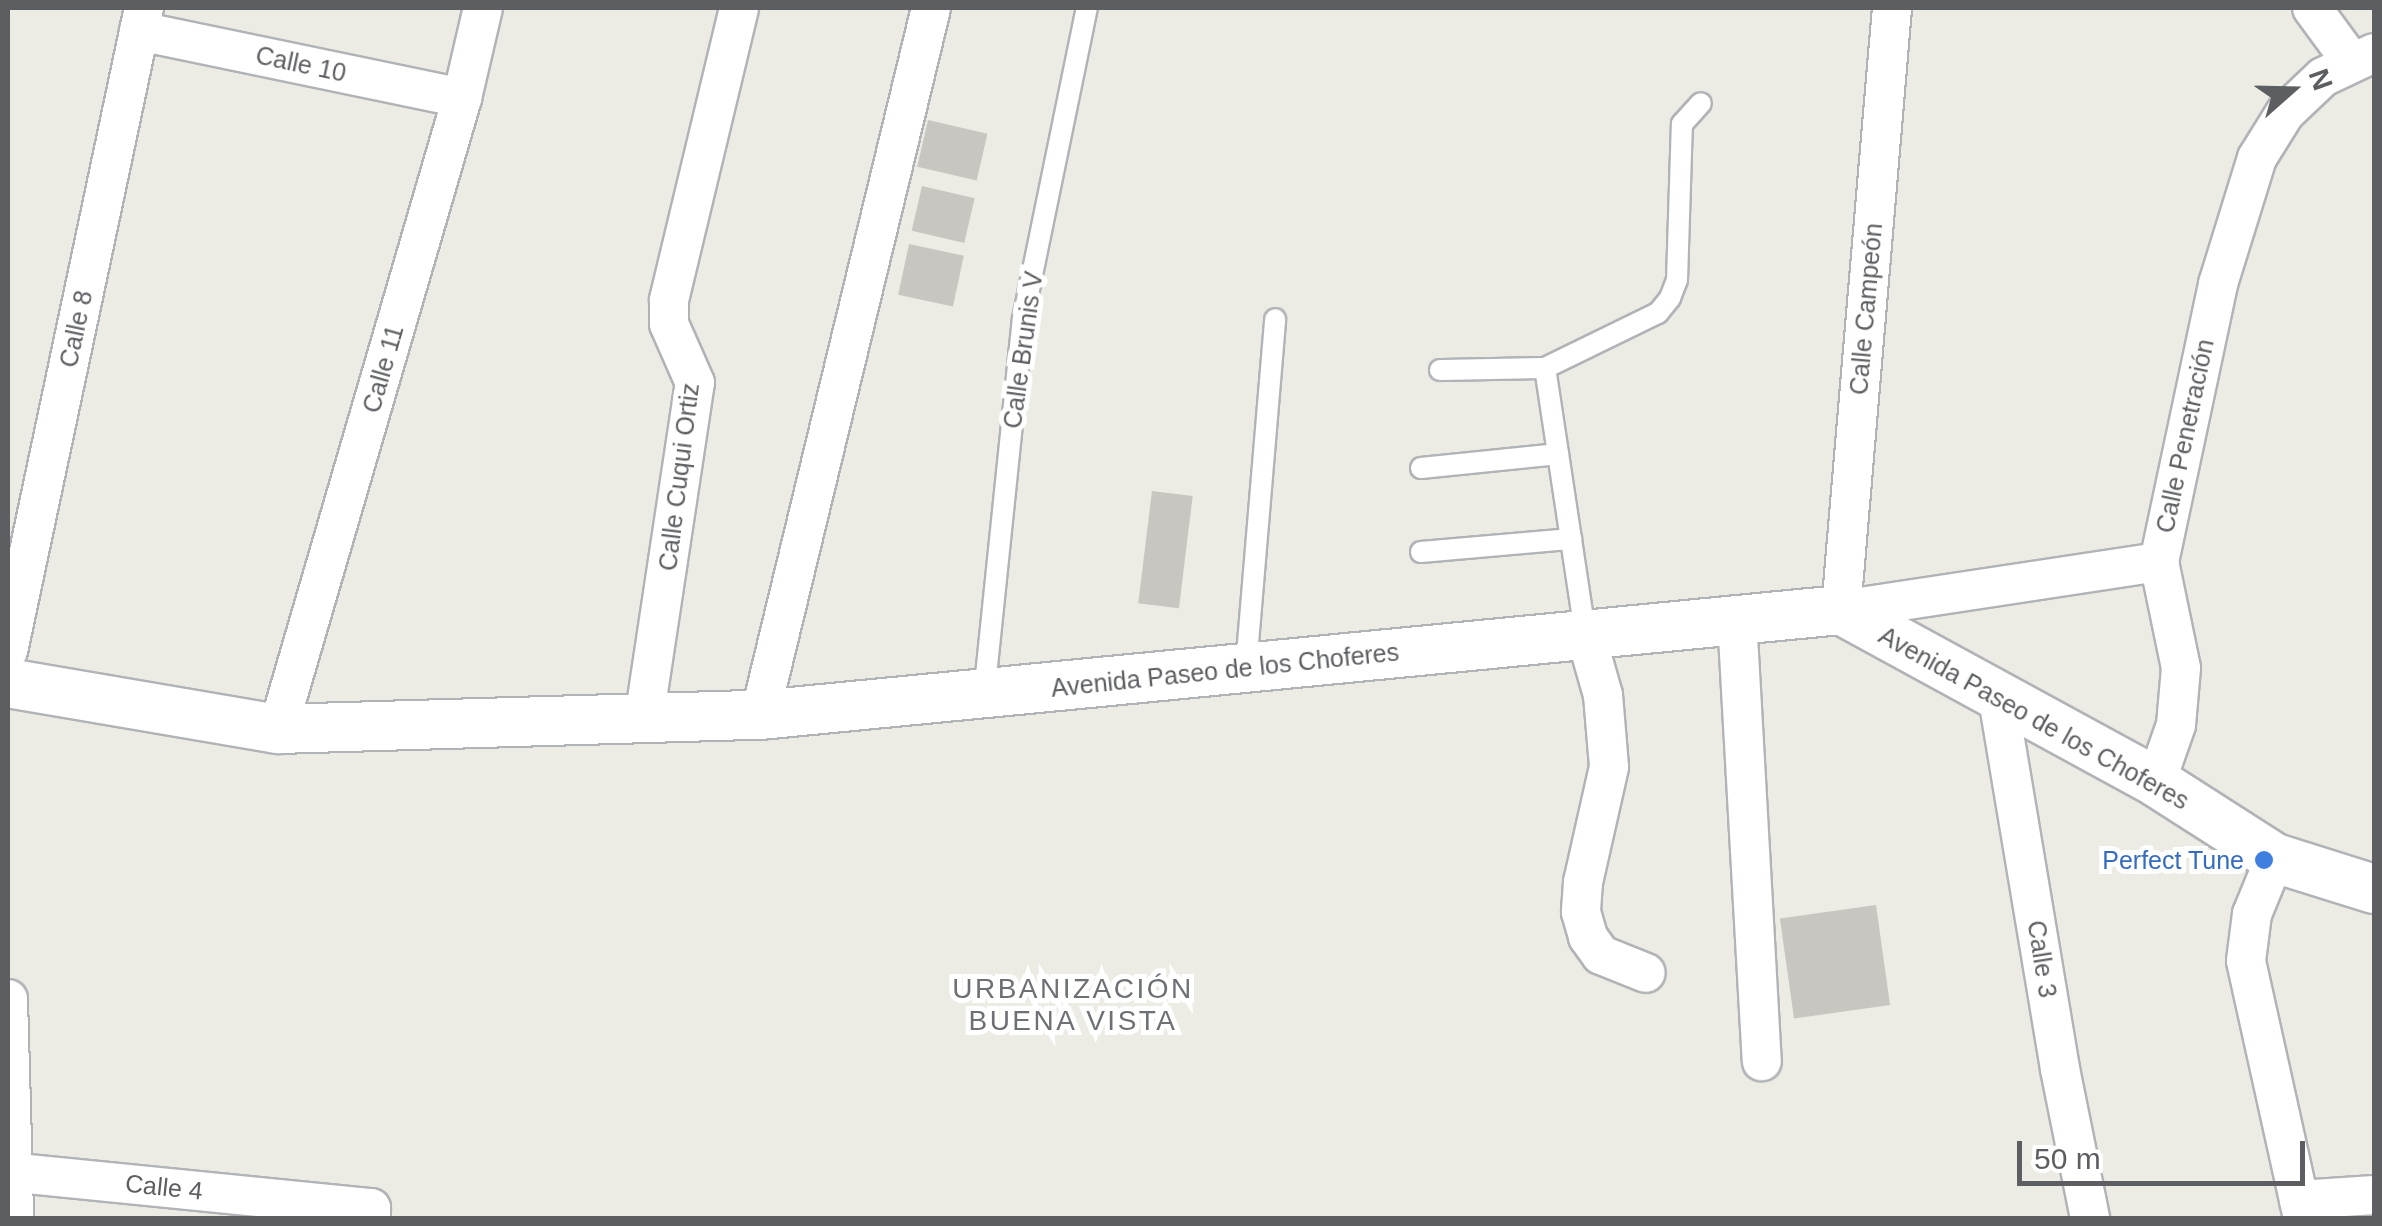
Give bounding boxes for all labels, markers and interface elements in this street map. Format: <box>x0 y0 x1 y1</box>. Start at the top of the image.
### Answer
street label: Calle 10 <box>253 40 349 88</box>
north arrow <box>2242 40 2342 140</box>
text: N <box>2303 65 2339 94</box>
street label: Calle Campeón <box>1844 222 1888 396</box>
street label: Calle Brunis V <box>997 269 1049 431</box>
street label: Calle 8 <box>53 288 99 370</box>
street label: Calle 11 <box>356 322 410 416</box>
street label: Calle Penetración <box>2150 336 2220 536</box>
street label: Calle Cuqui Ortiz <box>653 381 705 573</box>
street label: Avenida Paseo de los Choferes <box>1874 620 2194 816</box>
street label: Avenida Paseo de los Choferes <box>1050 637 1400 703</box>
place label: Perfect Tune <box>2102 845 2244 875</box>
marker: Perfect Tune <box>2253 849 2275 871</box>
street label: Calle 3 <box>2021 918 2063 1000</box>
district label: URBANIZACIÓN BUENA VISTA <box>952 972 1194 1038</box>
scale bar <box>2022 1121 2310 1183</box>
text: 50 m <box>2034 1142 2101 1175</box>
street label: Calle 4 <box>124 1168 204 1206</box>

